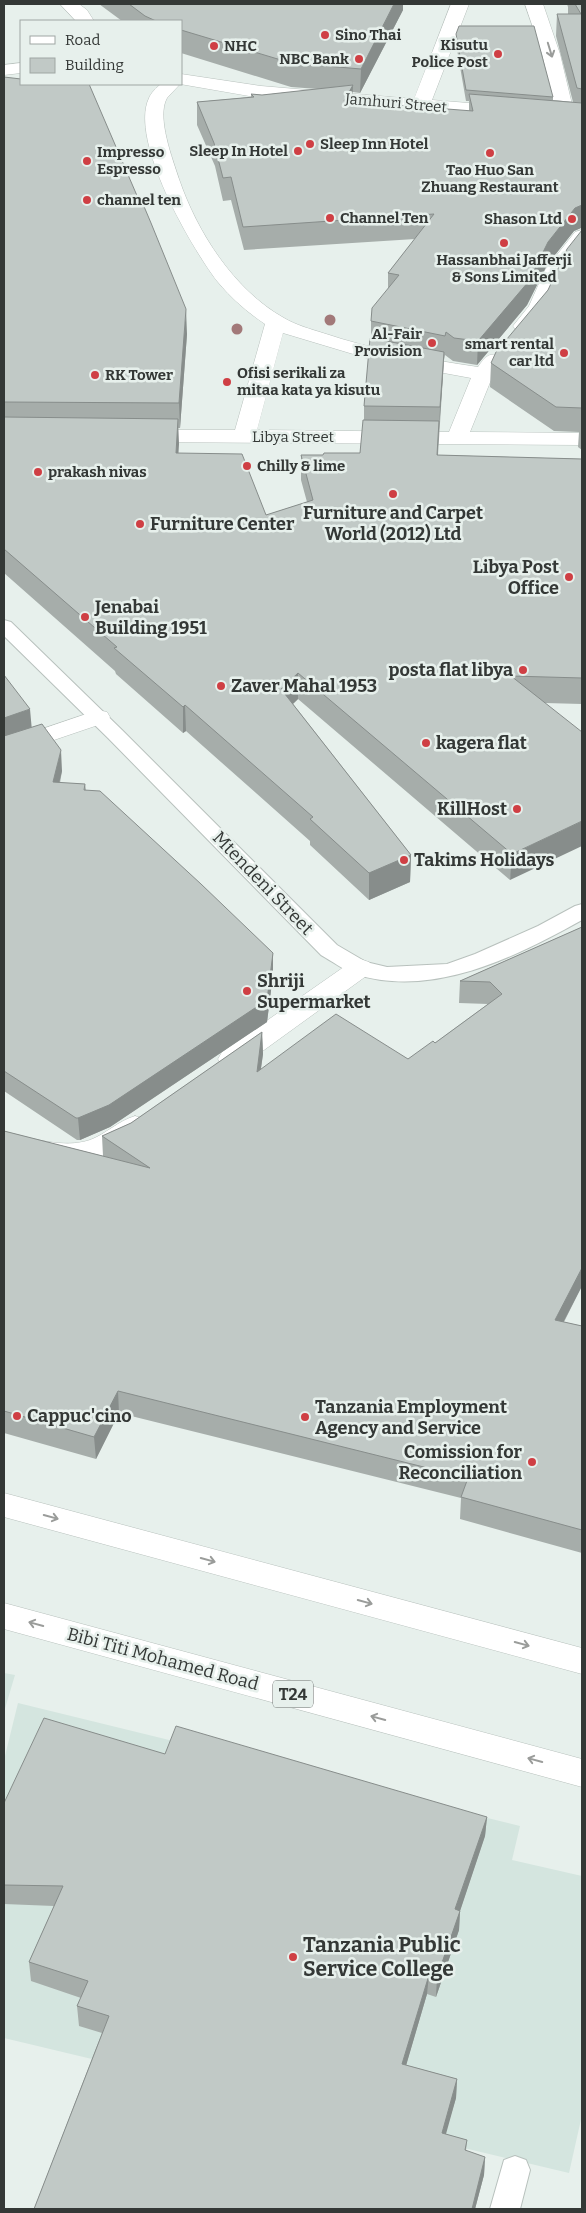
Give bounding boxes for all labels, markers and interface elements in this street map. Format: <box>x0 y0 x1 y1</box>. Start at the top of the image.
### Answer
legend <box>20 20 182 85</box>
place label: Sino Thai <box>335 26 401 44</box>
marker: Sino Thai <box>319 29 331 41</box>
text: Road <box>65 31 100 49</box>
place label: Kisutu Police Post <box>411 36 489 71</box>
place label: NHC <box>224 37 257 55</box>
marker: NHC <box>208 40 220 52</box>
one-way arrow <box>545 42 555 58</box>
marker: Kisutu Police Post <box>492 48 504 60</box>
place label: NBC Bank <box>279 50 349 68</box>
marker: NBC Bank <box>353 53 365 65</box>
text: Building <box>65 56 124 74</box>
street label: Jamhuri Street <box>343 90 448 116</box>
place label: Sleep Inn Hotel <box>320 135 429 153</box>
marker: Sleep Inn Hotel <box>304 138 316 150</box>
place label: Sleep In Hotel <box>189 142 288 160</box>
place label: Impresso Espresso <box>97 143 165 178</box>
marker: Sleep In Hotel <box>292 145 304 157</box>
marker: Tao Huo San Zhuang Restaurant <box>484 147 496 159</box>
marker: Impresso Espresso <box>81 155 93 167</box>
place label: Tao Huo San Zhuang Restaurant <box>421 161 559 196</box>
place label: channel ten <box>97 191 181 209</box>
marker: channel ten <box>81 194 93 206</box>
place label: Channel Ten <box>340 209 429 227</box>
place label: Shason Ltd <box>484 210 562 228</box>
marker: Channel Ten <box>324 212 336 224</box>
marker: Shason Ltd <box>566 213 578 225</box>
marker: Hassanbhai Jafferji & Sons Limited <box>498 237 510 249</box>
place label: Hassanbhai Jafferji & Sons Limited <box>436 251 572 286</box>
place label: Al-Fair Provision <box>354 325 422 360</box>
place label: smart rental car ltd <box>465 335 554 370</box>
marker: Al-Fair Provision <box>426 337 438 349</box>
marker: smart rental car ltd <box>558 347 570 359</box>
place label: Ofisi serikali za mitaa kata ya kisutu <box>237 364 381 399</box>
place label: RK Tower <box>105 366 173 384</box>
marker: RK Tower <box>89 369 101 381</box>
marker: Ofisi serikali za mitaa kata ya kisutu <box>221 376 233 388</box>
street label: Libya Street <box>252 428 335 446</box>
place label: Chilly & lime <box>257 457 345 475</box>
marker: Chilly & lime <box>241 460 253 472</box>
place label: prakash nivas <box>48 463 147 481</box>
marker: prakash nivas <box>32 466 44 478</box>
marker: Furniture and Carpet World (2012) Ltd <box>387 488 399 500</box>
place label: Furniture and Carpet World (2012) Ltd <box>303 502 483 545</box>
place label: Furniture Center <box>150 513 295 535</box>
marker: Furniture Center <box>134 518 146 530</box>
place label: Libya Post Office <box>473 556 559 599</box>
marker: Libya Post Office <box>563 571 575 583</box>
place label: Jenabai Building 1951 <box>94 596 207 639</box>
marker: Jenabai Building 1951 <box>79 611 91 623</box>
place label: posta flat libya <box>389 659 513 681</box>
marker: posta flat libya <box>517 664 529 676</box>
place label: Zaver Mahal 1953 <box>231 675 377 697</box>
marker: Zaver Mahal 1953 <box>215 680 227 692</box>
place label: kagera flat <box>436 732 527 754</box>
marker: kagera flat <box>420 737 432 749</box>
place label: KillHost <box>437 798 507 820</box>
marker: KillHost <box>511 803 523 815</box>
street label: Mtendeni Street <box>208 827 318 940</box>
place label: Takims Holidays <box>414 849 555 871</box>
marker: Takims Holidays <box>398 854 410 866</box>
place label: Shriji Supermarket <box>257 970 371 1013</box>
marker: Shriji Supermarket <box>241 985 253 997</box>
place label: Tanzania Employment Agency and Service <box>315 1396 507 1439</box>
place label: Cappuc'cino <box>27 1405 132 1427</box>
marker: Cappuc'cino <box>11 1410 23 1422</box>
marker: Tanzania Employment Agency and Service <box>299 1411 311 1423</box>
place label: Comission for Reconciliation <box>399 1441 523 1484</box>
marker: Comission for Reconciliation <box>526 1456 538 1468</box>
one-way arrow <box>42 1513 58 1523</box>
one-way arrow <box>199 1555 215 1565</box>
one-way arrow <box>356 1598 372 1607</box>
one-way arrow <box>28 1619 44 1629</box>
street label: Bibi Titi Mohamed Road <box>65 1623 262 1695</box>
one-way arrow <box>513 1640 529 1650</box>
road number: T24 <box>273 1680 313 1708</box>
one-way arrow <box>371 1712 387 1722</box>
one-way arrow <box>528 1755 544 1765</box>
place label: Tanzania Public Service College <box>303 1932 461 1982</box>
marker: Tanzania Public Service College <box>287 1951 299 1963</box>

